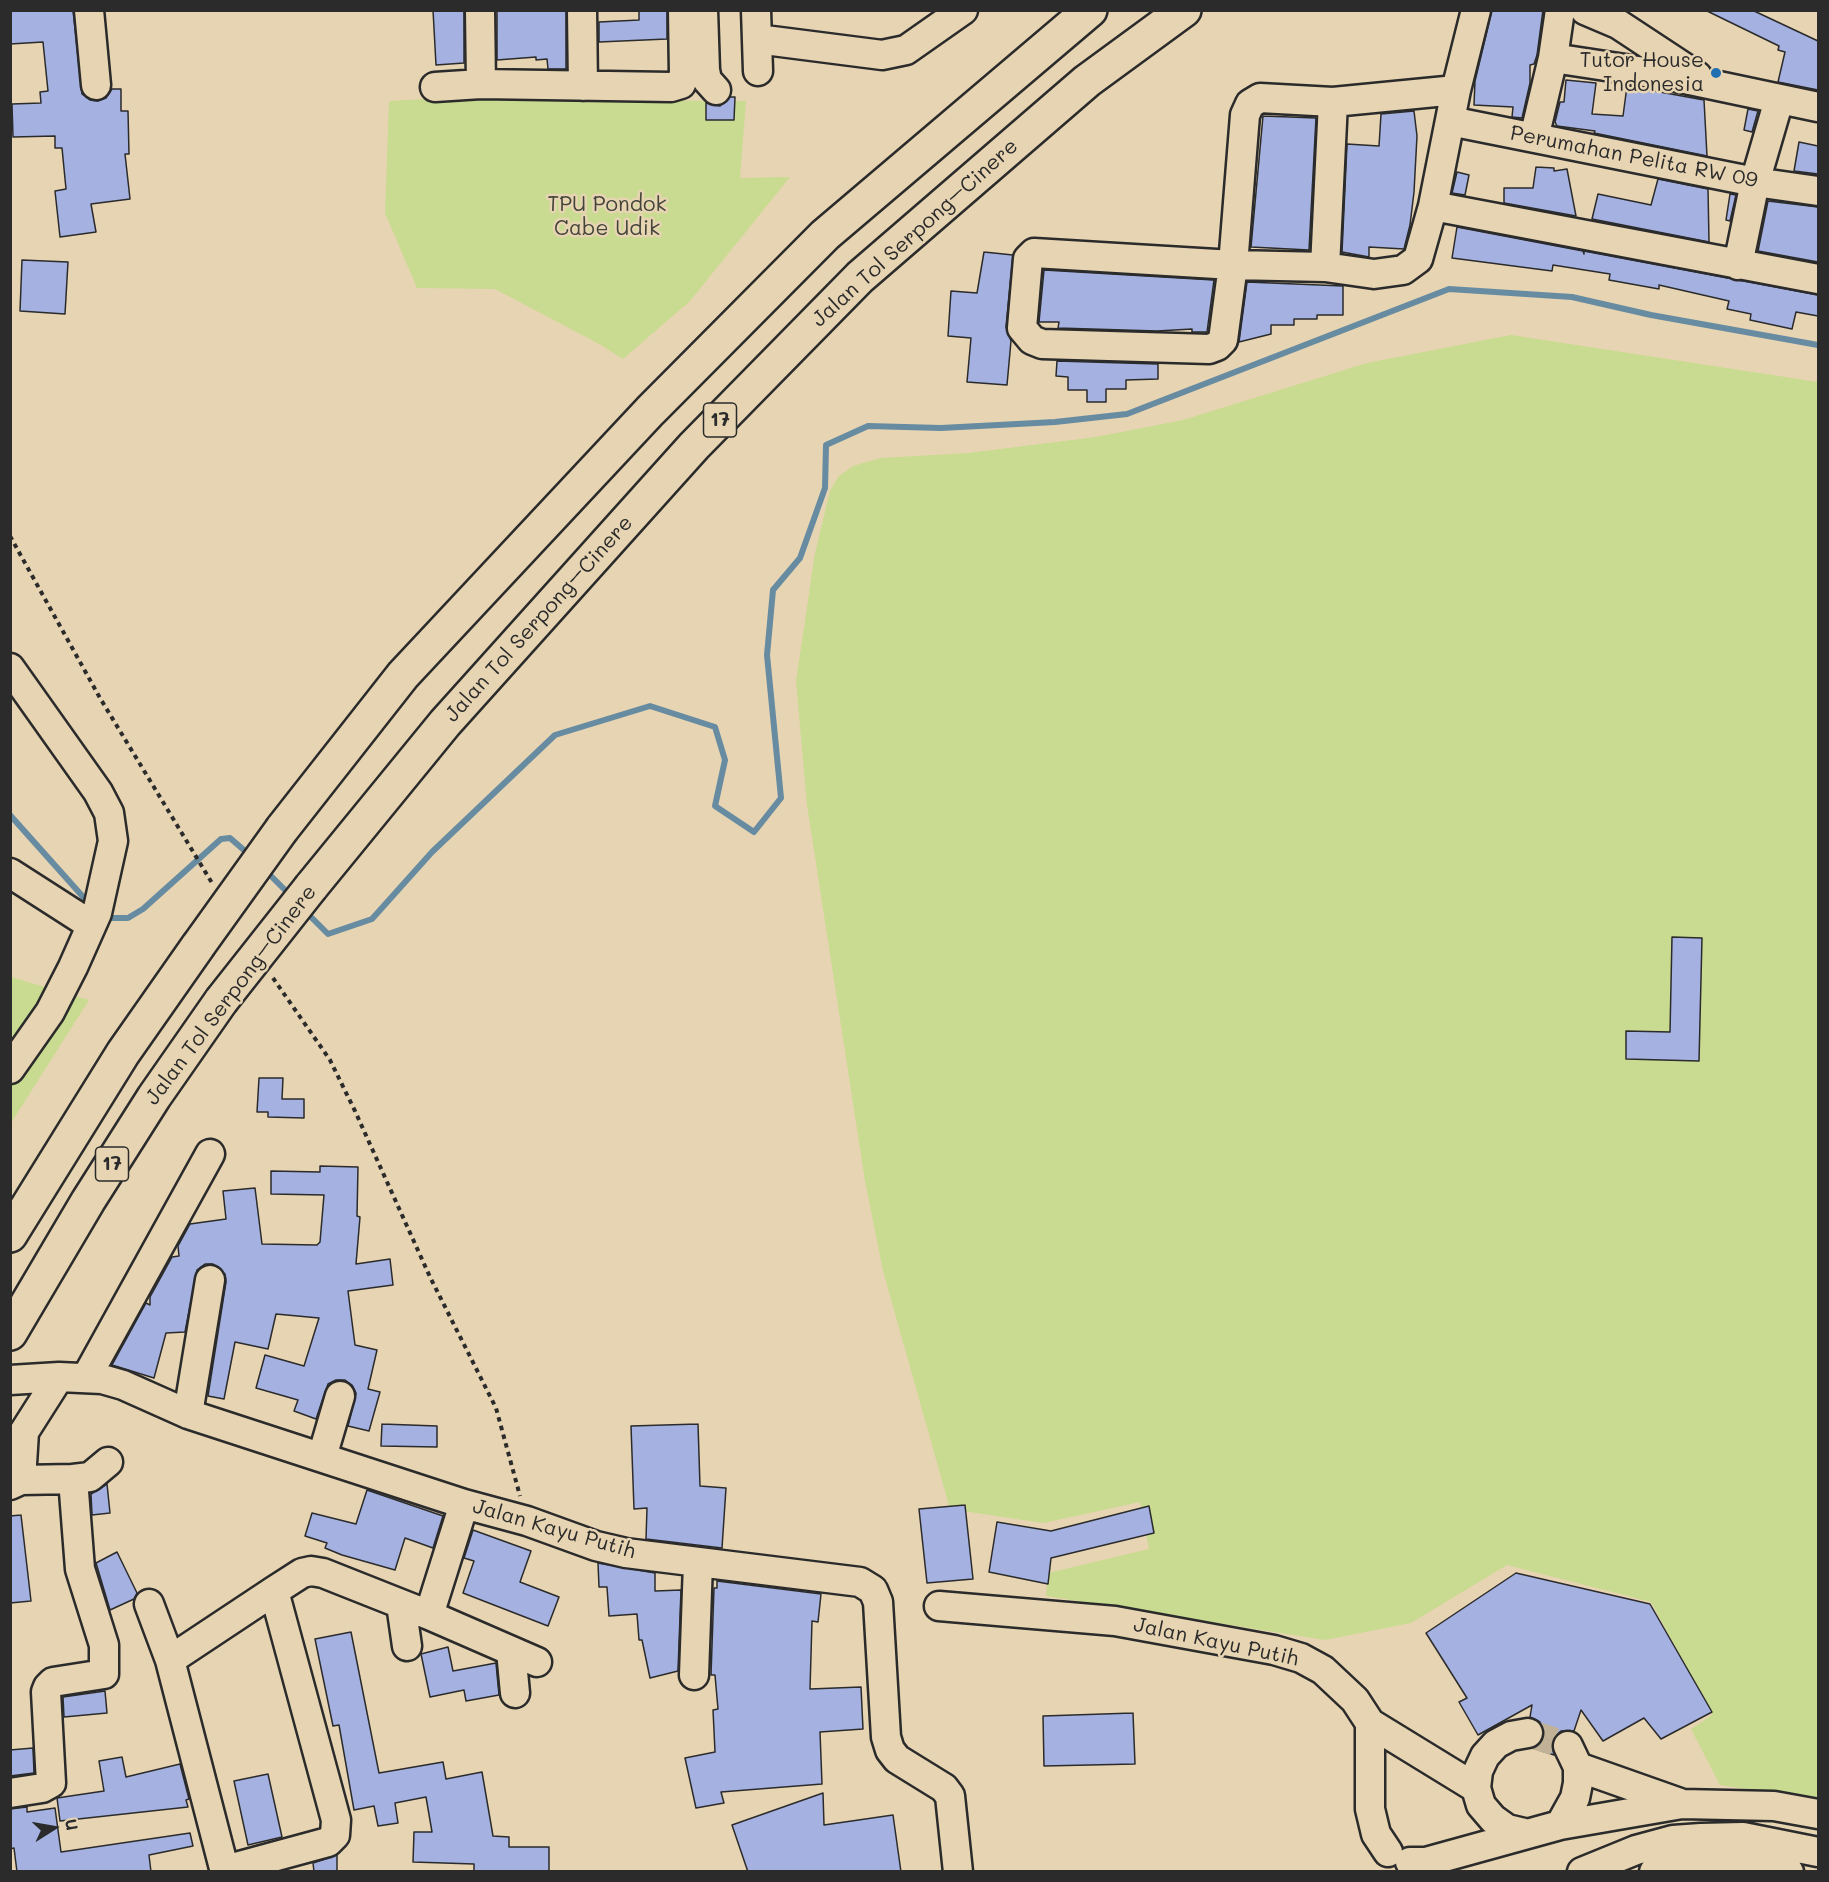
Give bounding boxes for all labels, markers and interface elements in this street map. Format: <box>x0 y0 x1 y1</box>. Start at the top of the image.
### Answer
place label: Tutor House Indonesia <box>1580 48 1704 98</box>
marker: Tutor House Indonesia <box>1709 66 1723 80</box>
street label: Perumahan Pelita RW 09 <box>1508 121 1760 193</box>
street label: Jalan Tol Serpong–Cinere <box>807 134 1023 332</box>
park label: TPU Pondok Cabe Udik <box>547 192 667 242</box>
road number: 17 <box>704 403 736 437</box>
street label: Jalan Tol Serpong–Cinere <box>440 511 638 727</box>
street label: Jalan Tol Serpong–Cinere <box>140 880 322 1110</box>
road number: 17 <box>96 1147 128 1181</box>
street label: Jalan Kayu Putih <box>470 1494 638 1564</box>
street label: Jalan Kayu Putih <box>1131 1612 1301 1672</box>
north arrow <box>24 1798 84 1858</box>
text: U <box>61 1817 84 1832</box>

